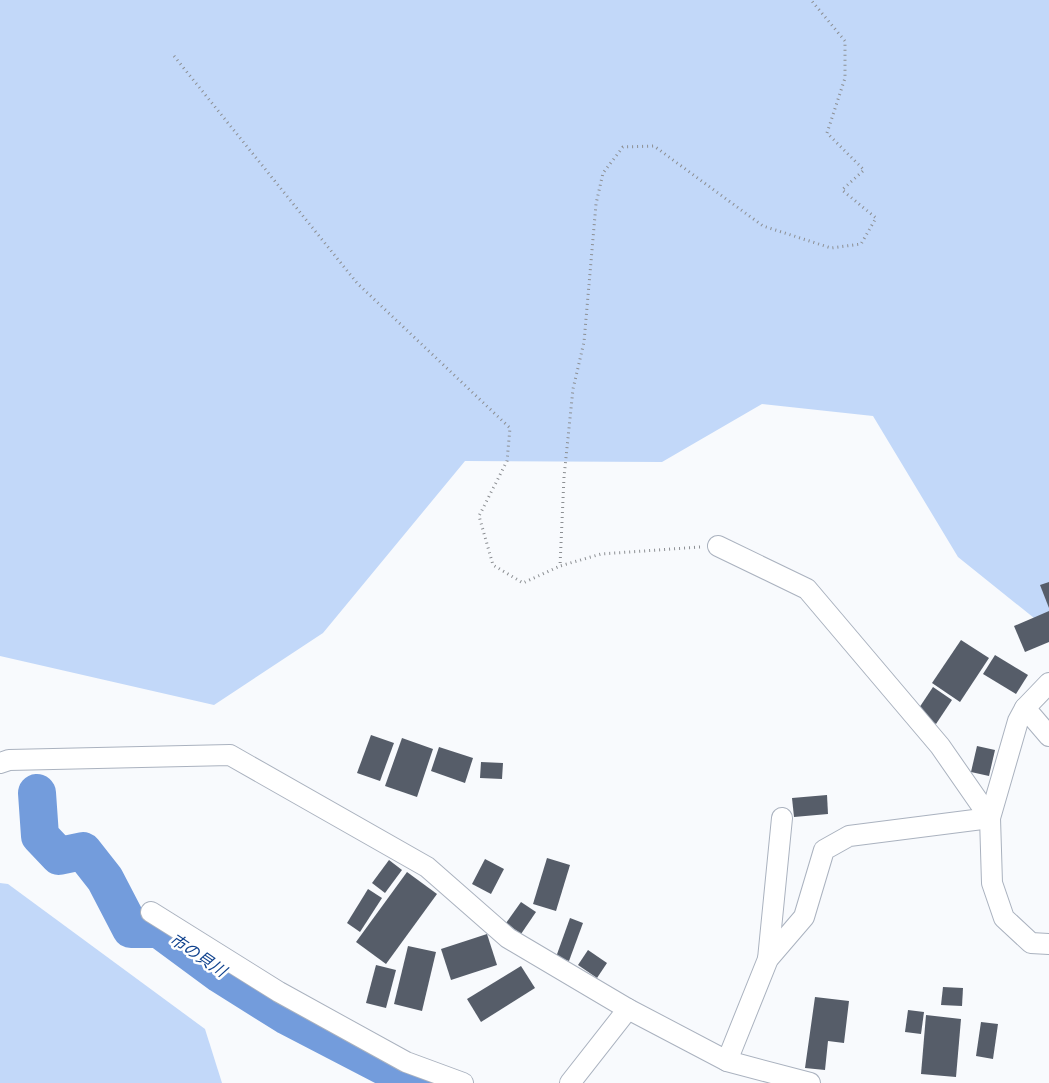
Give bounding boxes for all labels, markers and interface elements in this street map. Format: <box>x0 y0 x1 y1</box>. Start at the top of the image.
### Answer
water label: 市の貝川 <box>166 929 231 982</box>

